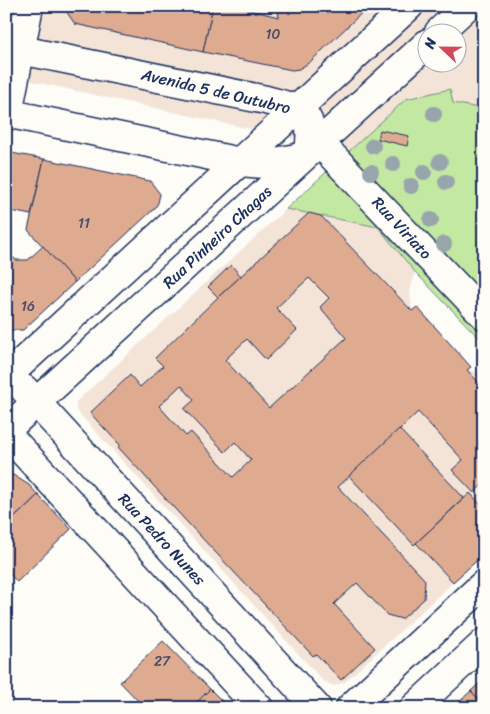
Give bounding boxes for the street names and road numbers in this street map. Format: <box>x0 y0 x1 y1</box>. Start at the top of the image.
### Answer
street label: Avenida 5 de Outubro <box>138 60 293 122</box>
street label: Rua Pinheiro Chagas <box>155 178 279 296</box>
street label: Rua Viriato <box>365 189 439 267</box>
street label: Rua Pedro Nunes <box>111 486 213 593</box>

